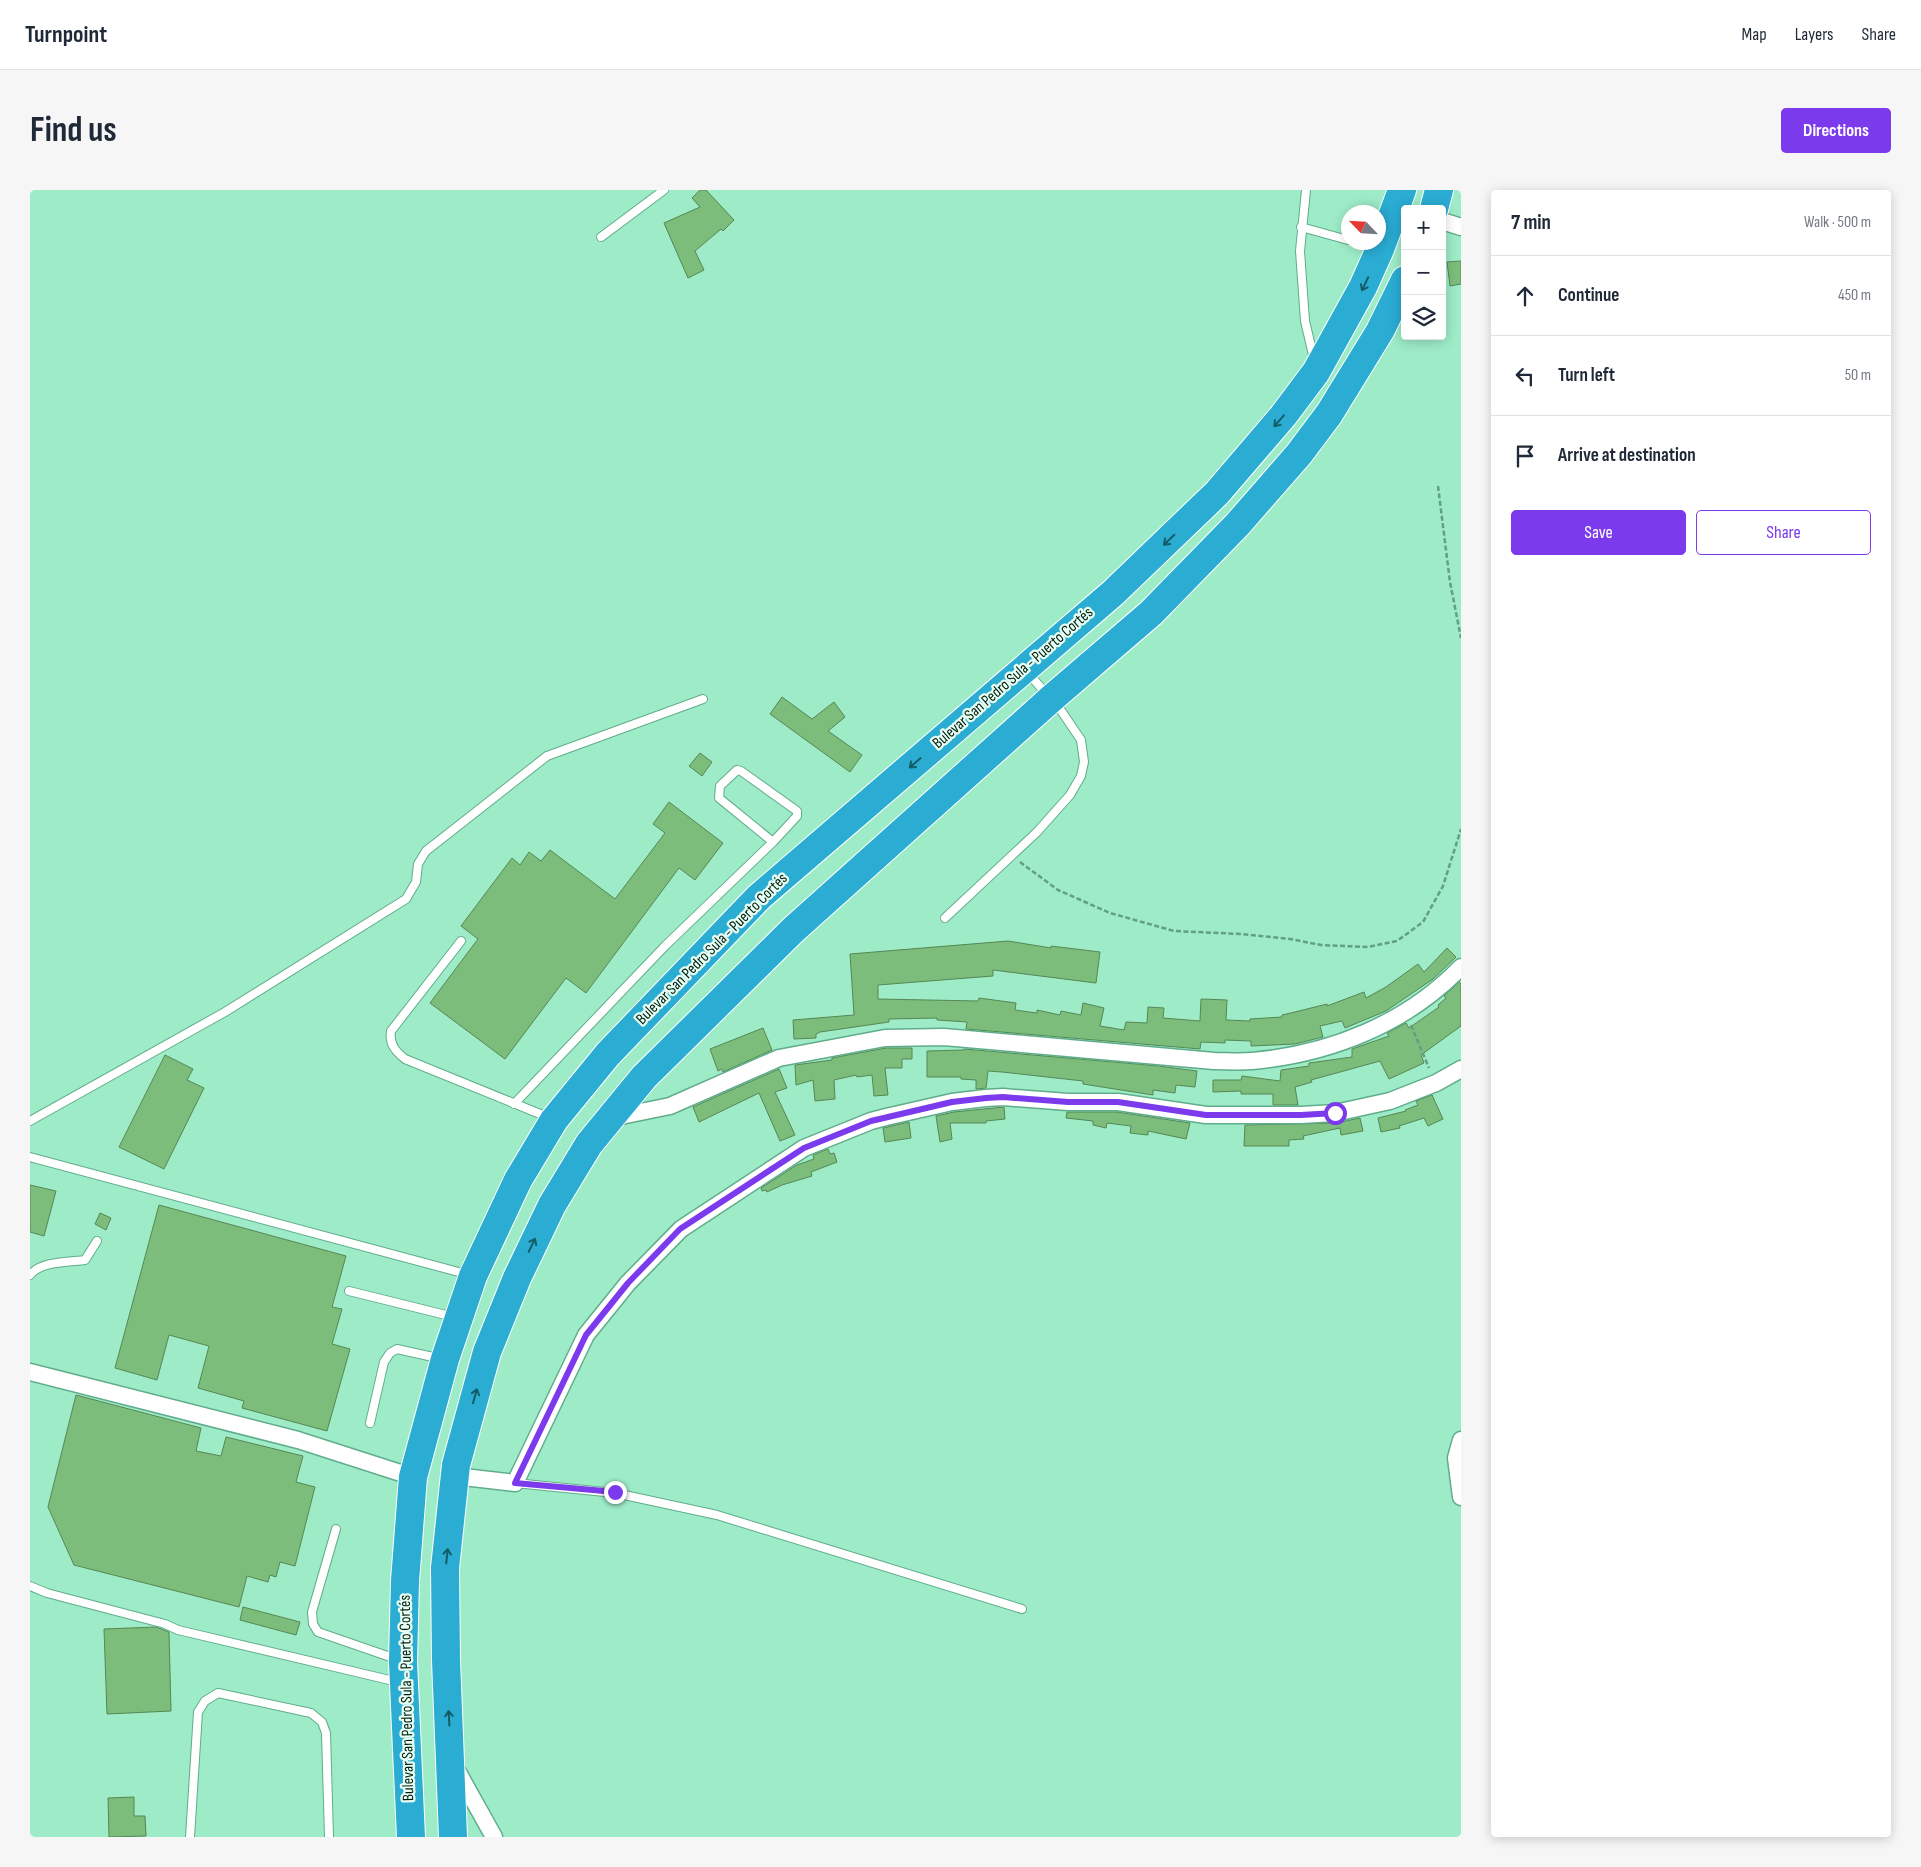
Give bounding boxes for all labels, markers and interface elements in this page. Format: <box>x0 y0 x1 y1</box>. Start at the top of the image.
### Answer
text: Turnpoint <box>25 20 107 49</box>
text: Map <box>1742 24 1767 45</box>
text: Layers <box>1795 24 1834 45</box>
text: Share <box>1862 24 1896 45</box>
button: Directions <box>1781 108 1891 153</box>
text: Find us <box>30 109 117 152</box>
north arrow <box>1341 205 1386 250</box>
map controls <box>1401 205 1446 340</box>
button: + <box>1401 205 1446 250</box>
text: 7 min <box>1511 210 1551 235</box>
text: Walk · 500 m <box>1804 213 1871 232</box>
button: − <box>1401 250 1446 295</box>
one-way arrow <box>1359 276 1369 291</box>
icon: ahead <box>1511 282 1539 310</box>
text: Continue <box>1558 284 1619 307</box>
text: 450 m <box>1838 286 1871 305</box>
button: layers <box>1401 295 1446 340</box>
icon: left <box>1511 362 1539 390</box>
text: Turn left <box>1558 364 1615 387</box>
text: 50 m <box>1845 366 1871 385</box>
one-way arrow <box>1273 414 1284 427</box>
icon: arrive <box>1511 442 1539 470</box>
text: Arrive at destination <box>1558 444 1696 467</box>
button: Save <box>1511 510 1686 555</box>
button: Share <box>1696 510 1871 555</box>
one-way arrow <box>1163 534 1175 546</box>
street label: Bulevar San Pedro Sula - Puerto Cortés <box>929 603 1097 753</box>
one-way arrow <box>908 757 921 769</box>
street label: Bulevar San Pedro Sula - Puerto Cortés <box>632 869 792 1029</box>
route start <box>1324 1102 1347 1125</box>
one-way arrow <box>528 1238 538 1253</box>
one-way arrow <box>470 1389 480 1405</box>
route end <box>604 1481 627 1504</box>
one-way arrow <box>442 1548 452 1564</box>
street label: Bulevar San Pedro Sula - Puerto Cortés <box>396 1594 418 1801</box>
one-way arrow <box>444 1711 454 1727</box>

